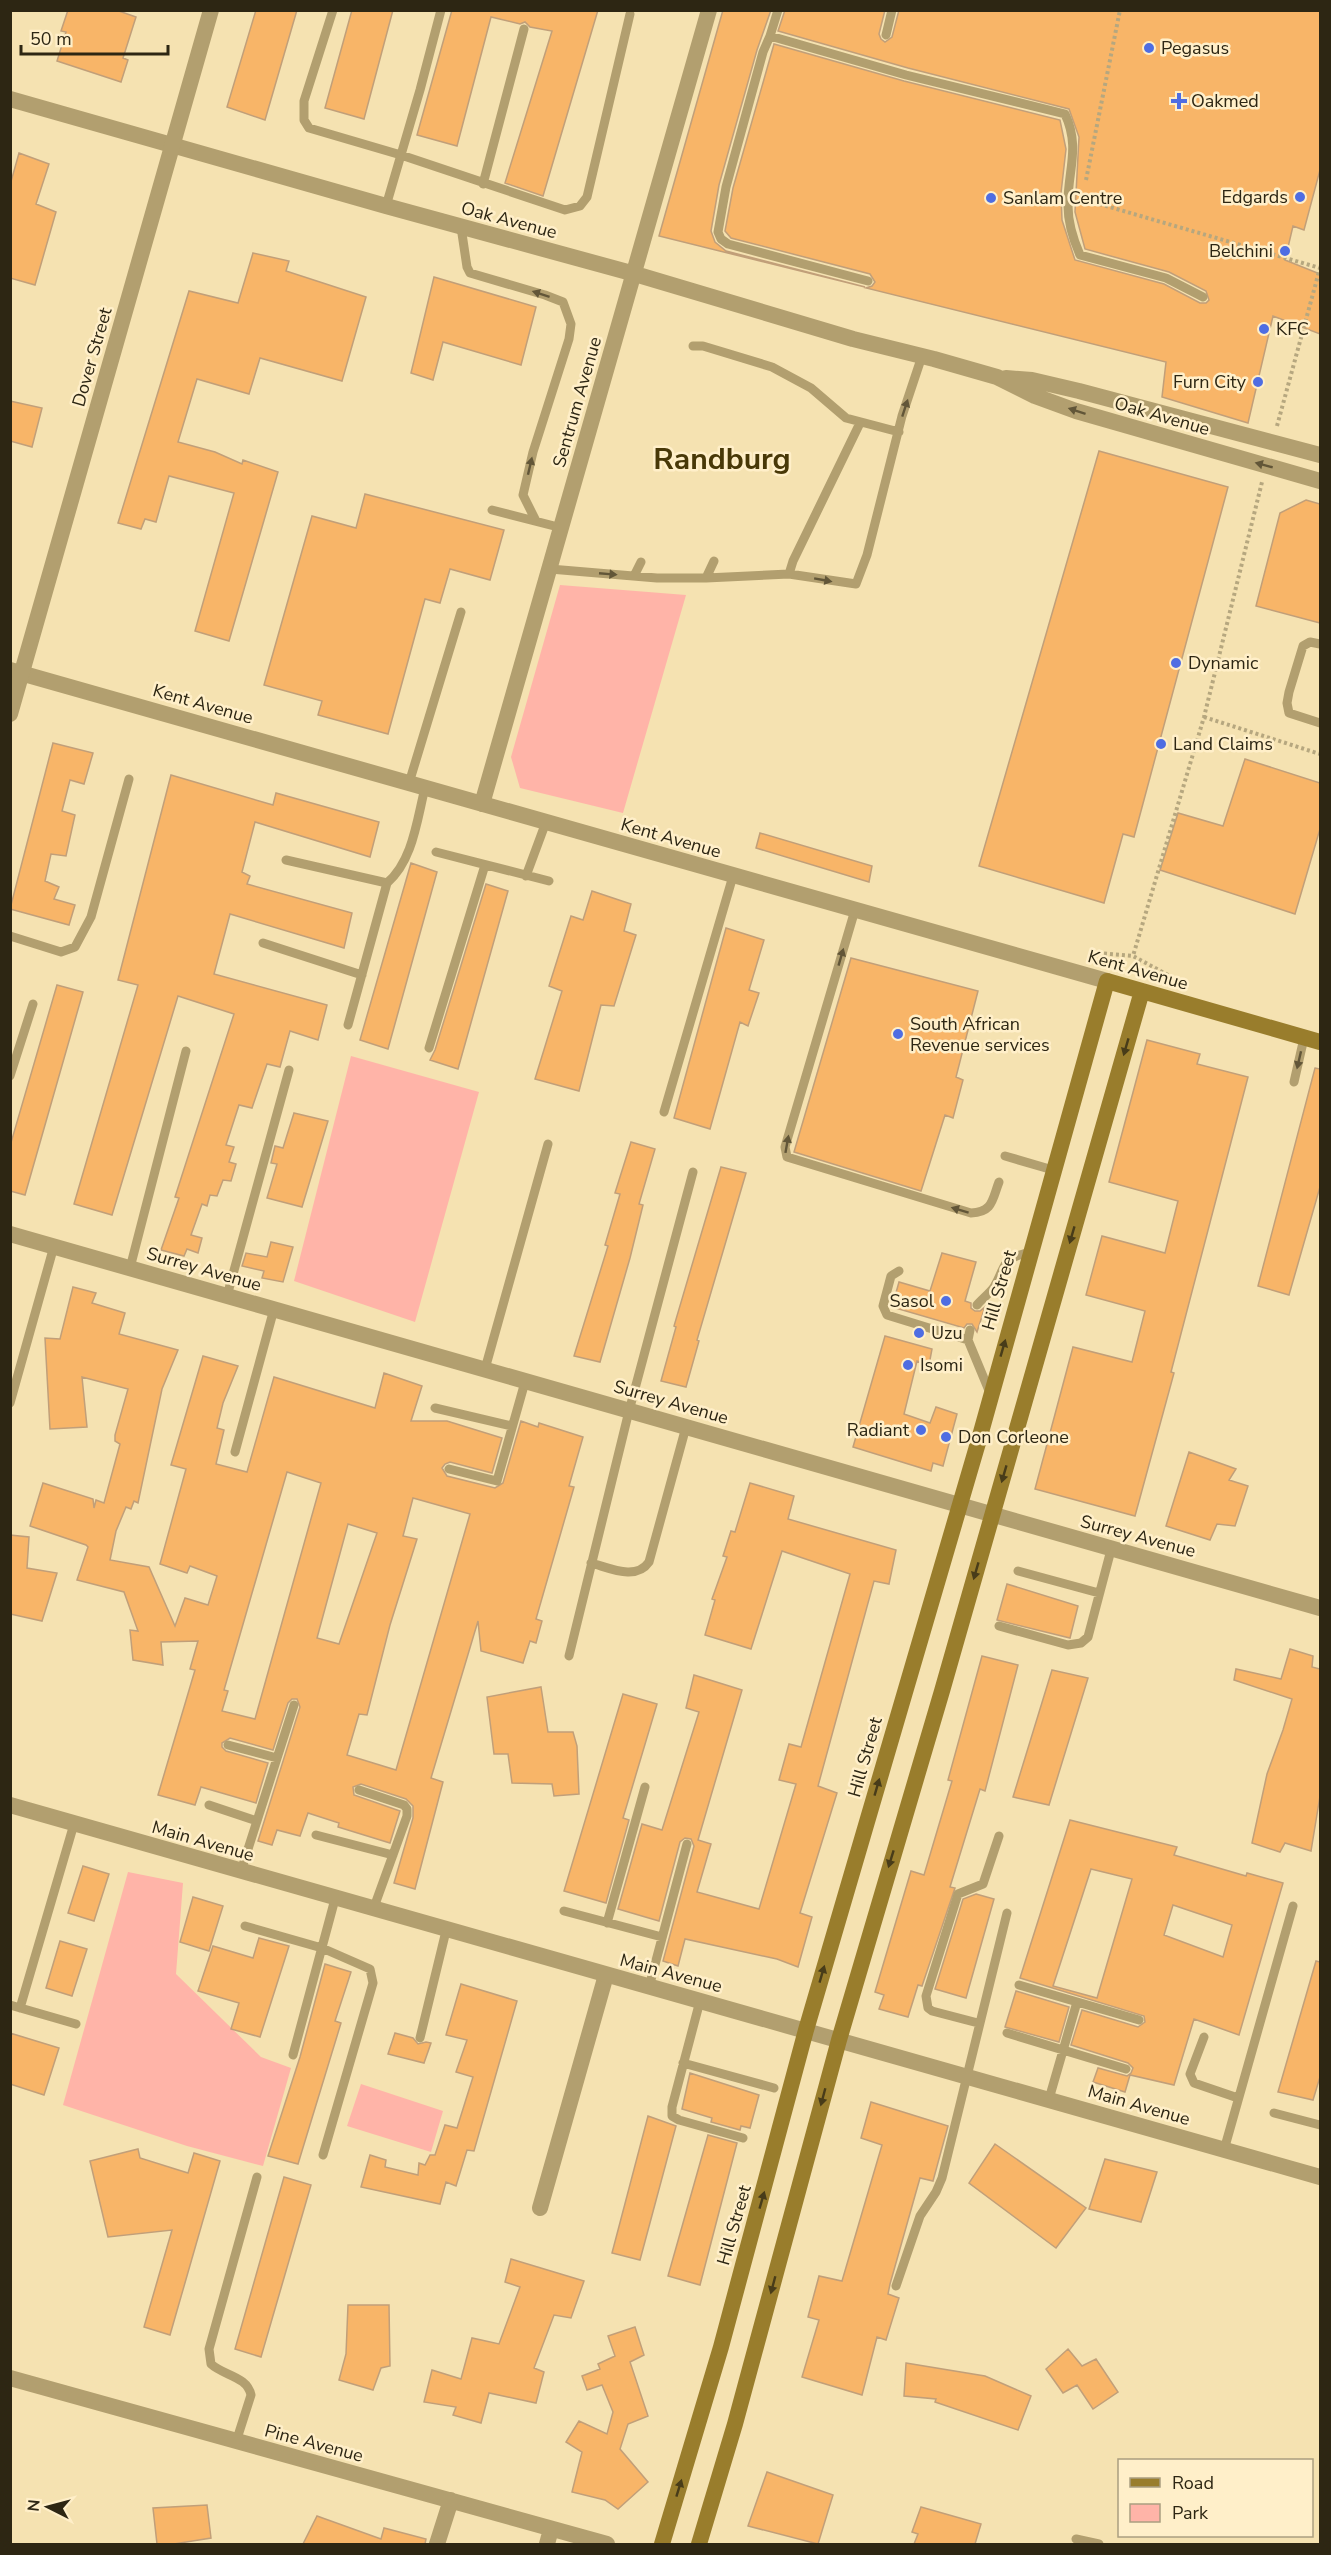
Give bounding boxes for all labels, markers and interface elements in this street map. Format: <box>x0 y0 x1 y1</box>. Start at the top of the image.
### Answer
scale bar <box>21 18 168 56</box>
text: 50 m <box>30 27 72 51</box>
place label: Pegasus <box>1161 36 1229 60</box>
marker: Pegasus <box>1142 41 1156 55</box>
place label: Oakmed <box>1191 89 1259 113</box>
marker: Oakmed <box>1172 94 1186 108</box>
place label: Edgards <box>1222 185 1288 209</box>
place label: Sanlam Centre <box>1003 186 1122 210</box>
marker: Edgards <box>1293 190 1307 204</box>
marker: Sanlam Centre <box>984 191 998 205</box>
street label: Oak Avenue <box>458 196 560 244</box>
place label: Belchini <box>1209 239 1273 263</box>
marker: Belchini <box>1278 244 1292 258</box>
one-way arrow <box>532 289 550 298</box>
street label: Dover Street <box>66 304 118 409</box>
place label: KFC <box>1276 317 1309 341</box>
marker: KFC <box>1257 322 1271 336</box>
street label: Sentrum Avenue <box>547 334 607 470</box>
place label: Furn City <box>1173 370 1247 394</box>
marker: Furn City <box>1251 375 1265 389</box>
street label: Oak Avenue <box>1111 391 1213 441</box>
one-way arrow <box>901 399 911 417</box>
one-way arrow <box>1068 406 1086 415</box>
district label: Randburg <box>653 439 791 480</box>
one-way arrow <box>526 457 536 475</box>
one-way arrow <box>1255 460 1273 469</box>
one-way arrow <box>599 569 618 579</box>
one-way arrow <box>814 576 833 585</box>
place label: Dynamic <box>1188 651 1258 675</box>
marker: Dynamic <box>1169 656 1183 670</box>
street label: Kent Avenue <box>150 678 256 730</box>
place label: Land Claims <box>1173 732 1273 756</box>
marker: Land Claims <box>1154 737 1168 751</box>
street label: Kent Avenue <box>618 812 724 864</box>
street label: Kent Avenue <box>1085 944 1191 996</box>
one-way arrow <box>837 948 846 966</box>
place label: South African Revenue services <box>910 1012 1050 1057</box>
marker: South African Revenue services <box>891 1027 905 1041</box>
one-way arrow <box>1121 1038 1130 1056</box>
one-way arrow <box>1294 1051 1304 1069</box>
one-way arrow <box>783 1134 792 1153</box>
one-way arrow <box>951 1205 969 1214</box>
one-way arrow <box>1067 1226 1076 1244</box>
street label: Surrey Avenue <box>144 1241 264 1297</box>
street label: Hill Street <box>976 1246 1022 1333</box>
place label: Sasol <box>889 1289 935 1313</box>
marker: Sasol <box>939 1294 953 1308</box>
place label: Uzu <box>931 1321 963 1345</box>
marker: Uzu <box>912 1326 926 1340</box>
one-way arrow <box>999 1339 1008 1357</box>
place label: Isomi <box>920 1353 963 1377</box>
marker: Isomi <box>901 1358 915 1372</box>
street label: Surrey Avenue <box>611 1374 731 1430</box>
place label: Radiant <box>847 1418 910 1442</box>
marker: Radiant <box>914 1423 928 1437</box>
place label: Don Corleone <box>958 1425 1069 1449</box>
marker: Don Corleone <box>939 1430 953 1444</box>
one-way arrow <box>998 1465 1008 1483</box>
street label: Surrey Avenue <box>1078 1509 1198 1563</box>
one-way arrow <box>971 1562 980 1580</box>
street label: Hill Street <box>842 1713 888 1800</box>
one-way arrow <box>873 1778 882 1796</box>
street label: Main Avenue <box>149 1815 257 1867</box>
one-way arrow <box>886 1850 895 1868</box>
street label: Main Avenue <box>617 1948 725 1998</box>
one-way arrow <box>818 1965 827 1983</box>
street label: Main Avenue <box>1085 2079 1193 2131</box>
one-way arrow <box>818 2088 828 2106</box>
street label: Hill Street <box>711 2181 757 2268</box>
one-way arrow <box>757 2191 767 2209</box>
one-way arrow <box>767 2276 777 2294</box>
street label: Pine Avenue <box>262 2418 366 2468</box>
legend <box>1118 2459 1313 2537</box>
text: Road <box>1172 2471 1214 2495</box>
north arrow <box>18 2477 78 2537</box>
one-way arrow <box>675 2479 684 2497</box>
text: N <box>23 2498 46 2513</box>
text: Park <box>1172 2501 1209 2525</box>

